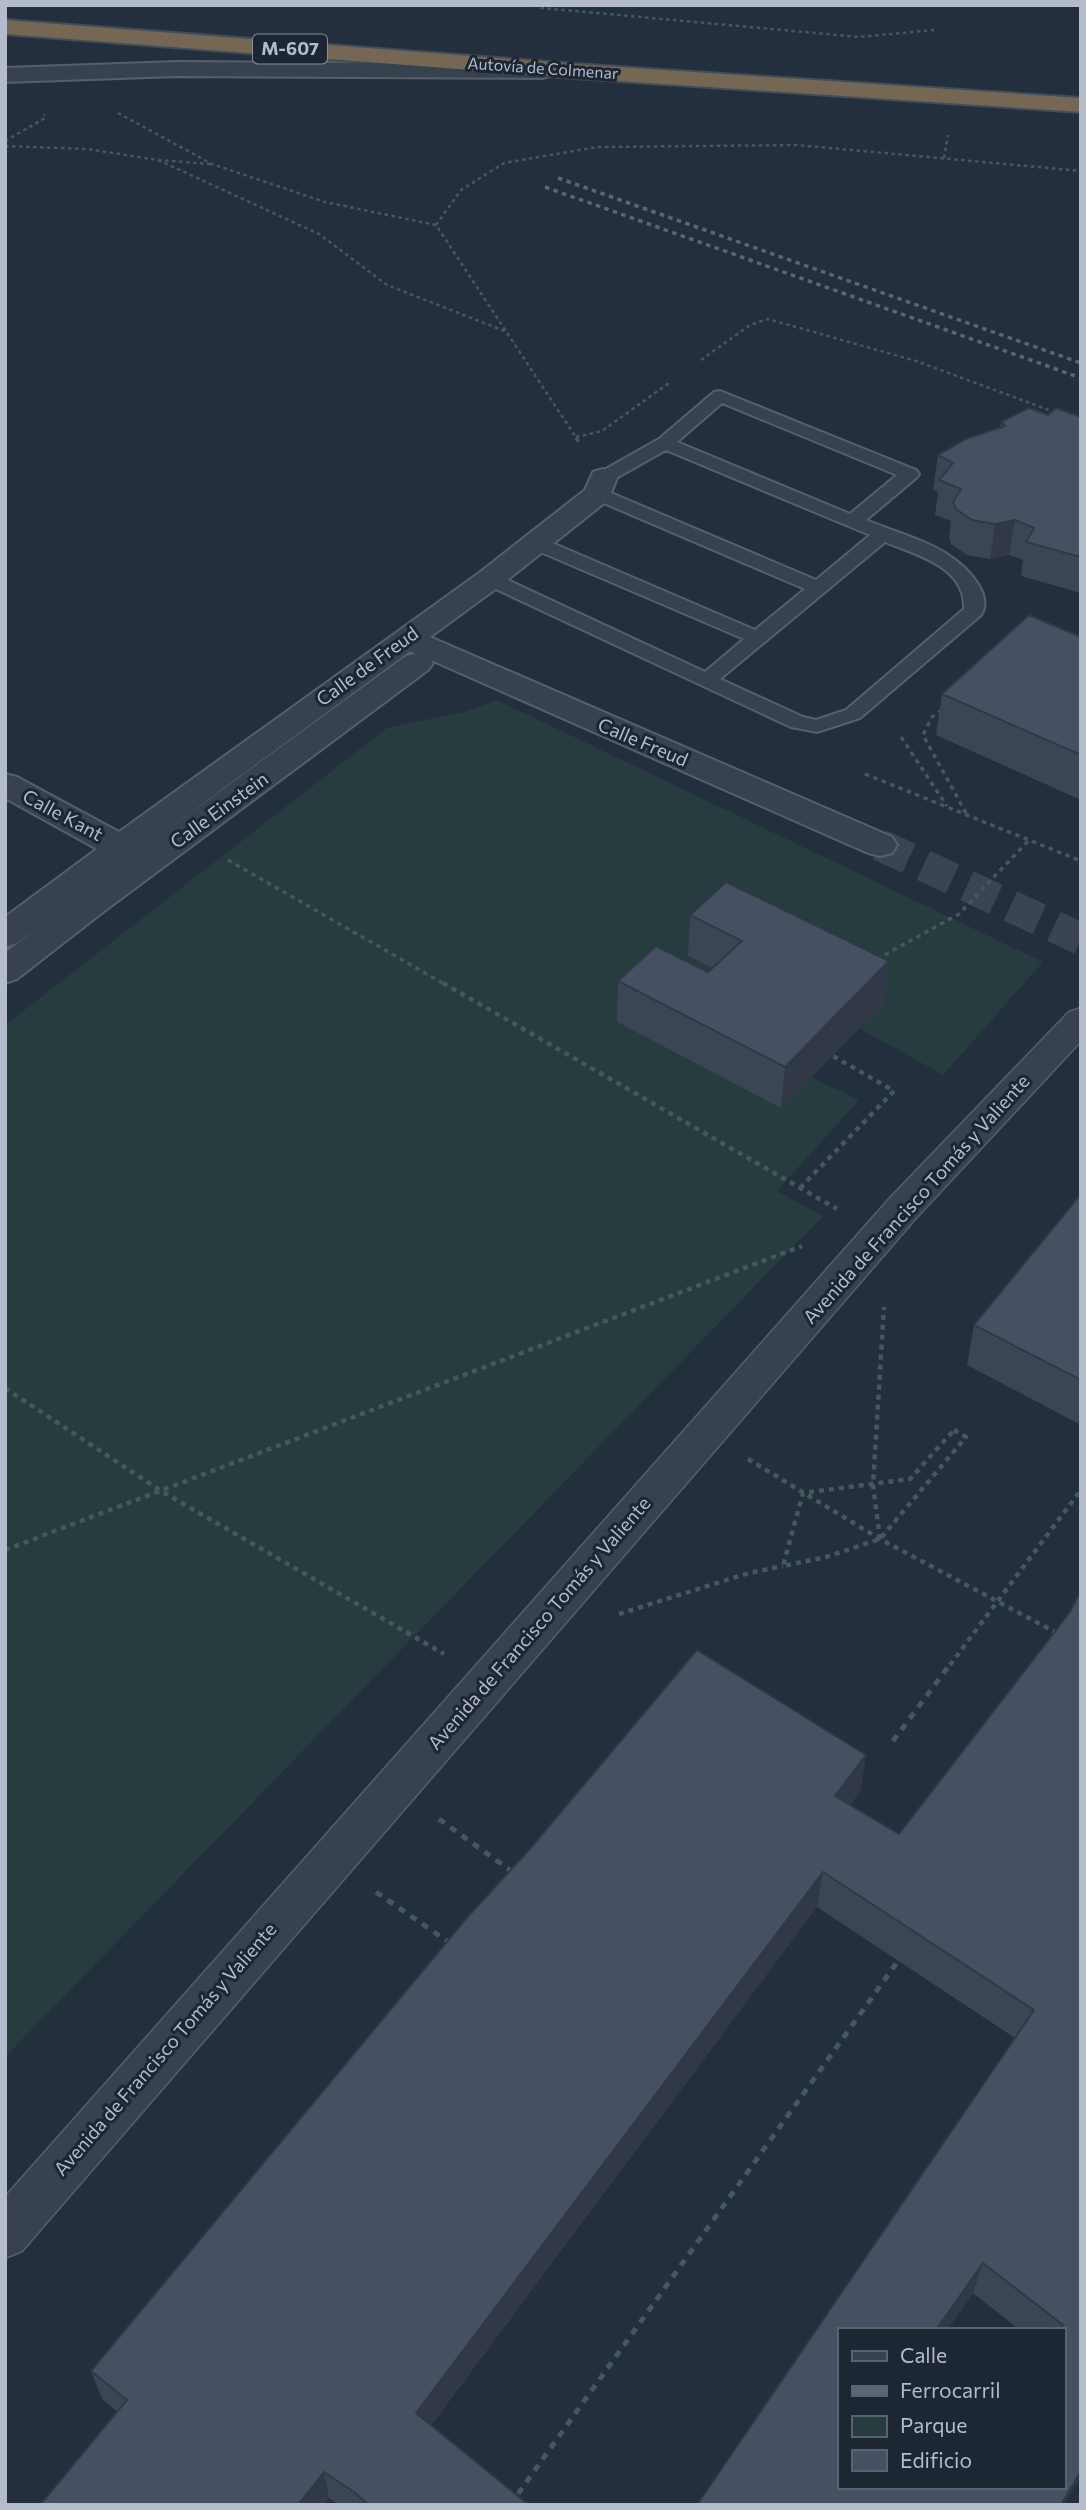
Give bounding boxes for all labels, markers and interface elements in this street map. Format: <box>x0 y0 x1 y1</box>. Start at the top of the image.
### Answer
road number: M-607 <box>253 34 327 64</box>
street label: Autovía de Colmenar <box>467 53 620 82</box>
street label: Calle de Freud <box>311 621 422 710</box>
street label: Calle Freud <box>595 712 692 771</box>
street label: Calle Einstein <box>165 766 272 853</box>
street label: Calle Kant <box>19 784 107 845</box>
street label: Avenida de Francisco Tomás y Valiente <box>798 1069 1034 1328</box>
street label: Avenida de Francisco Tomás y Valiente <box>423 1492 655 1754</box>
street label: Avenida de Francisco Tomás y Valiente <box>49 1918 281 2180</box>
legend <box>838 2328 1065 2489</box>
text: Calle <box>900 2342 947 2367</box>
text: Ferrocarril <box>900 2377 1001 2402</box>
text: Parque <box>900 2412 967 2437</box>
text: Edificio <box>900 2447 972 2472</box>

